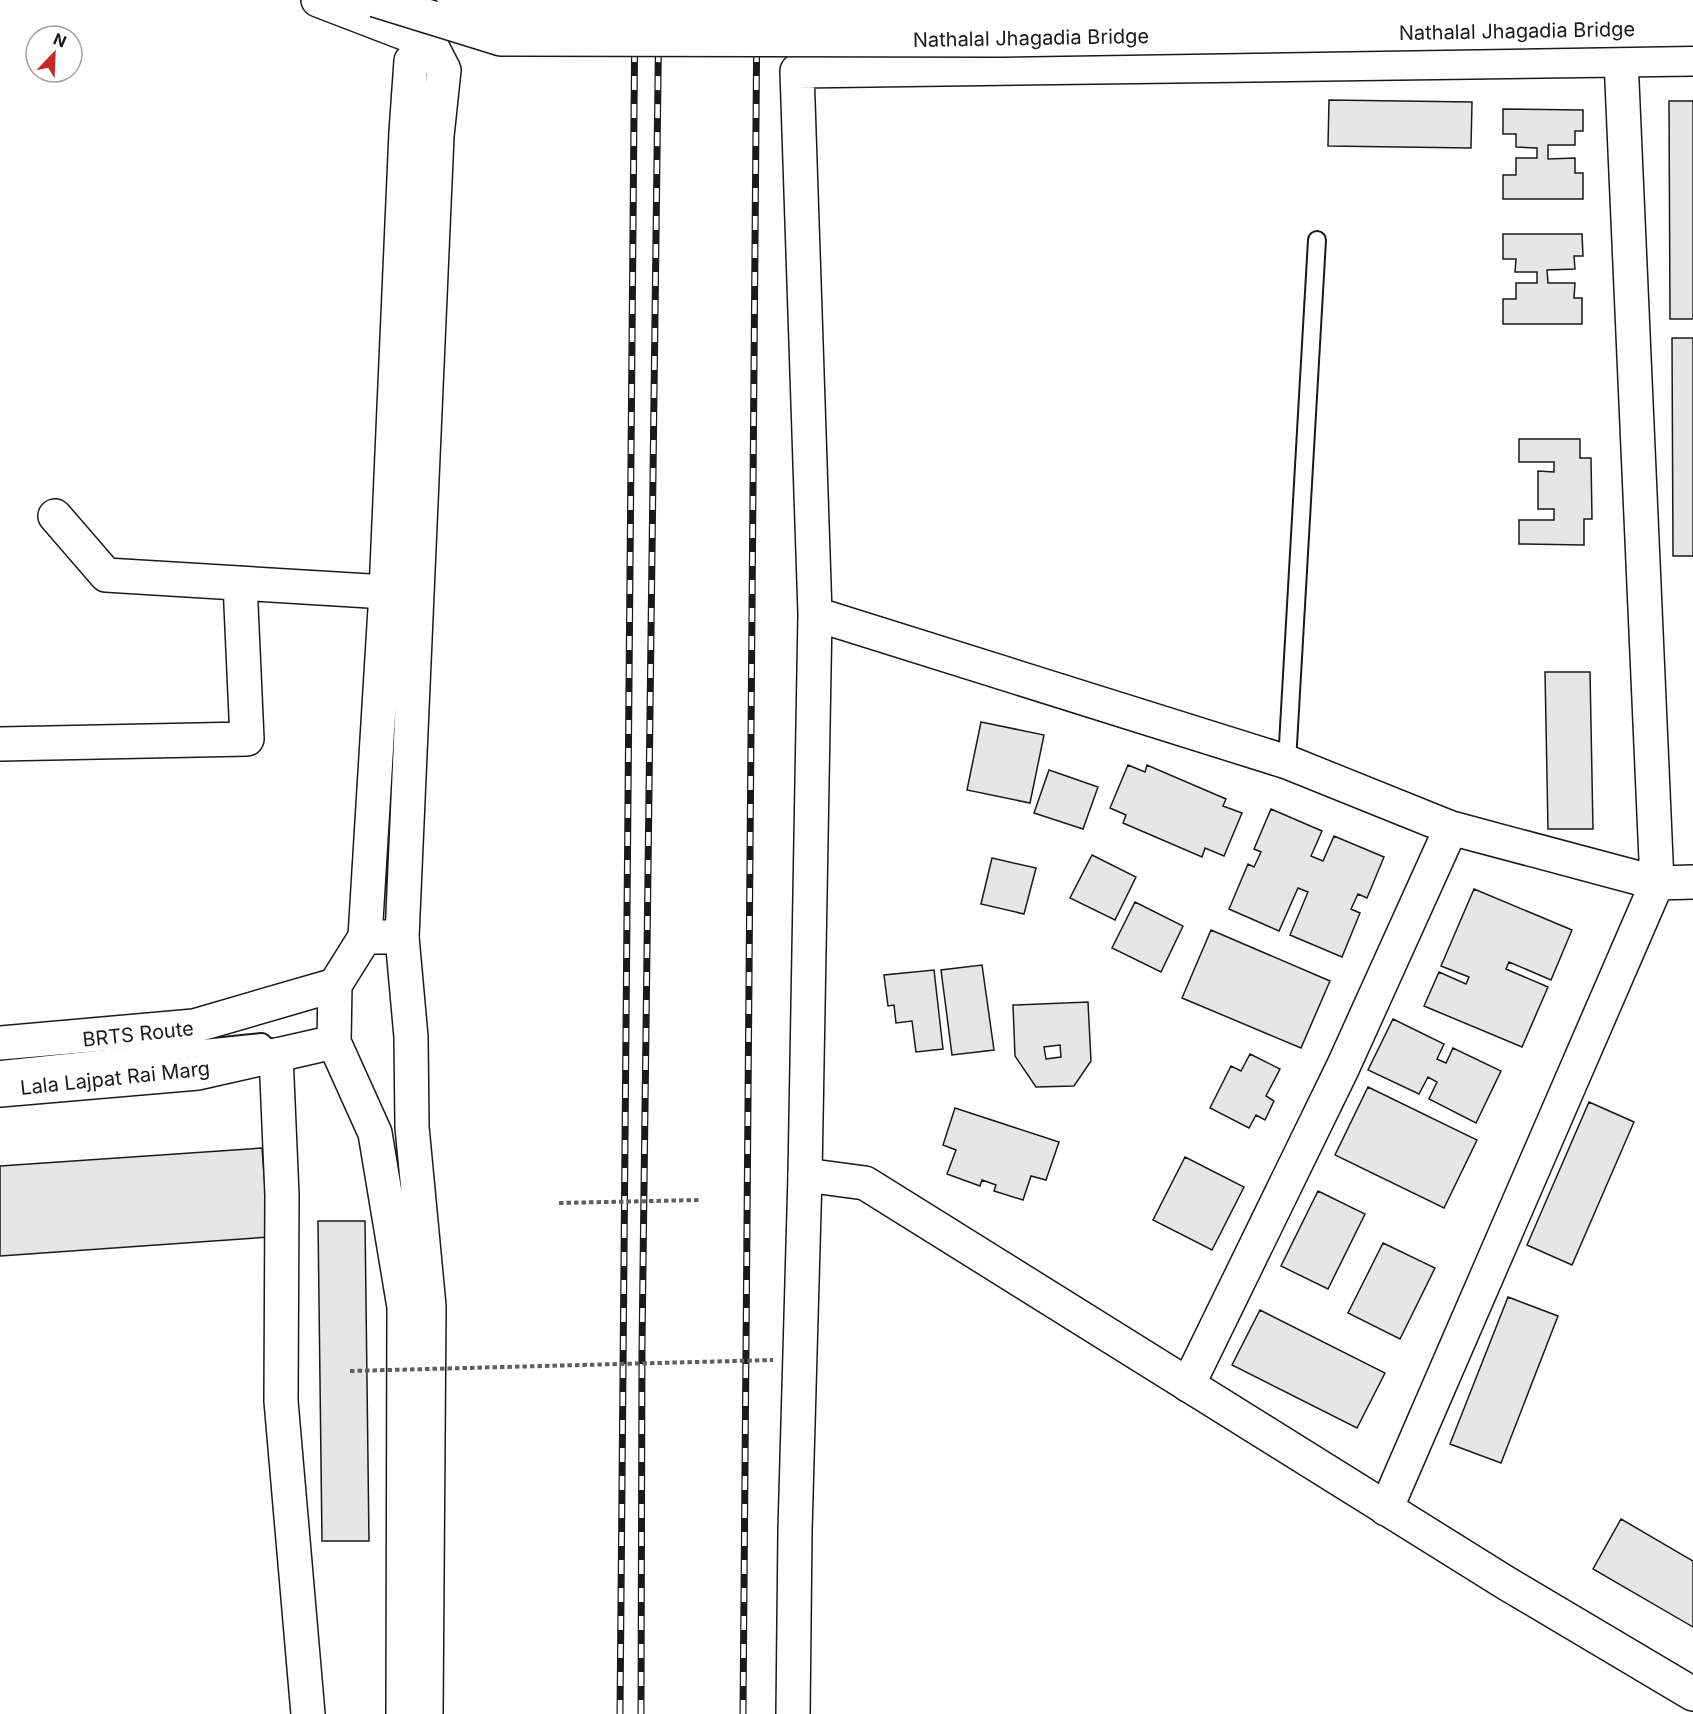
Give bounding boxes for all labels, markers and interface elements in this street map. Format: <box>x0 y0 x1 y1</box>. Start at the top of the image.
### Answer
street label: Nathalal Jhagadia Bridge <box>1399 17 1635 45</box>
north arrow <box>24 24 84 84</box>
street label: Nathalal Jhagadia Bridge <box>913 24 1149 52</box>
text: N <box>50 29 69 52</box>
street label: BRTS Route <box>81 1016 195 1052</box>
street label: Lala Lajpat Rai Marg <box>19 1056 211 1100</box>

